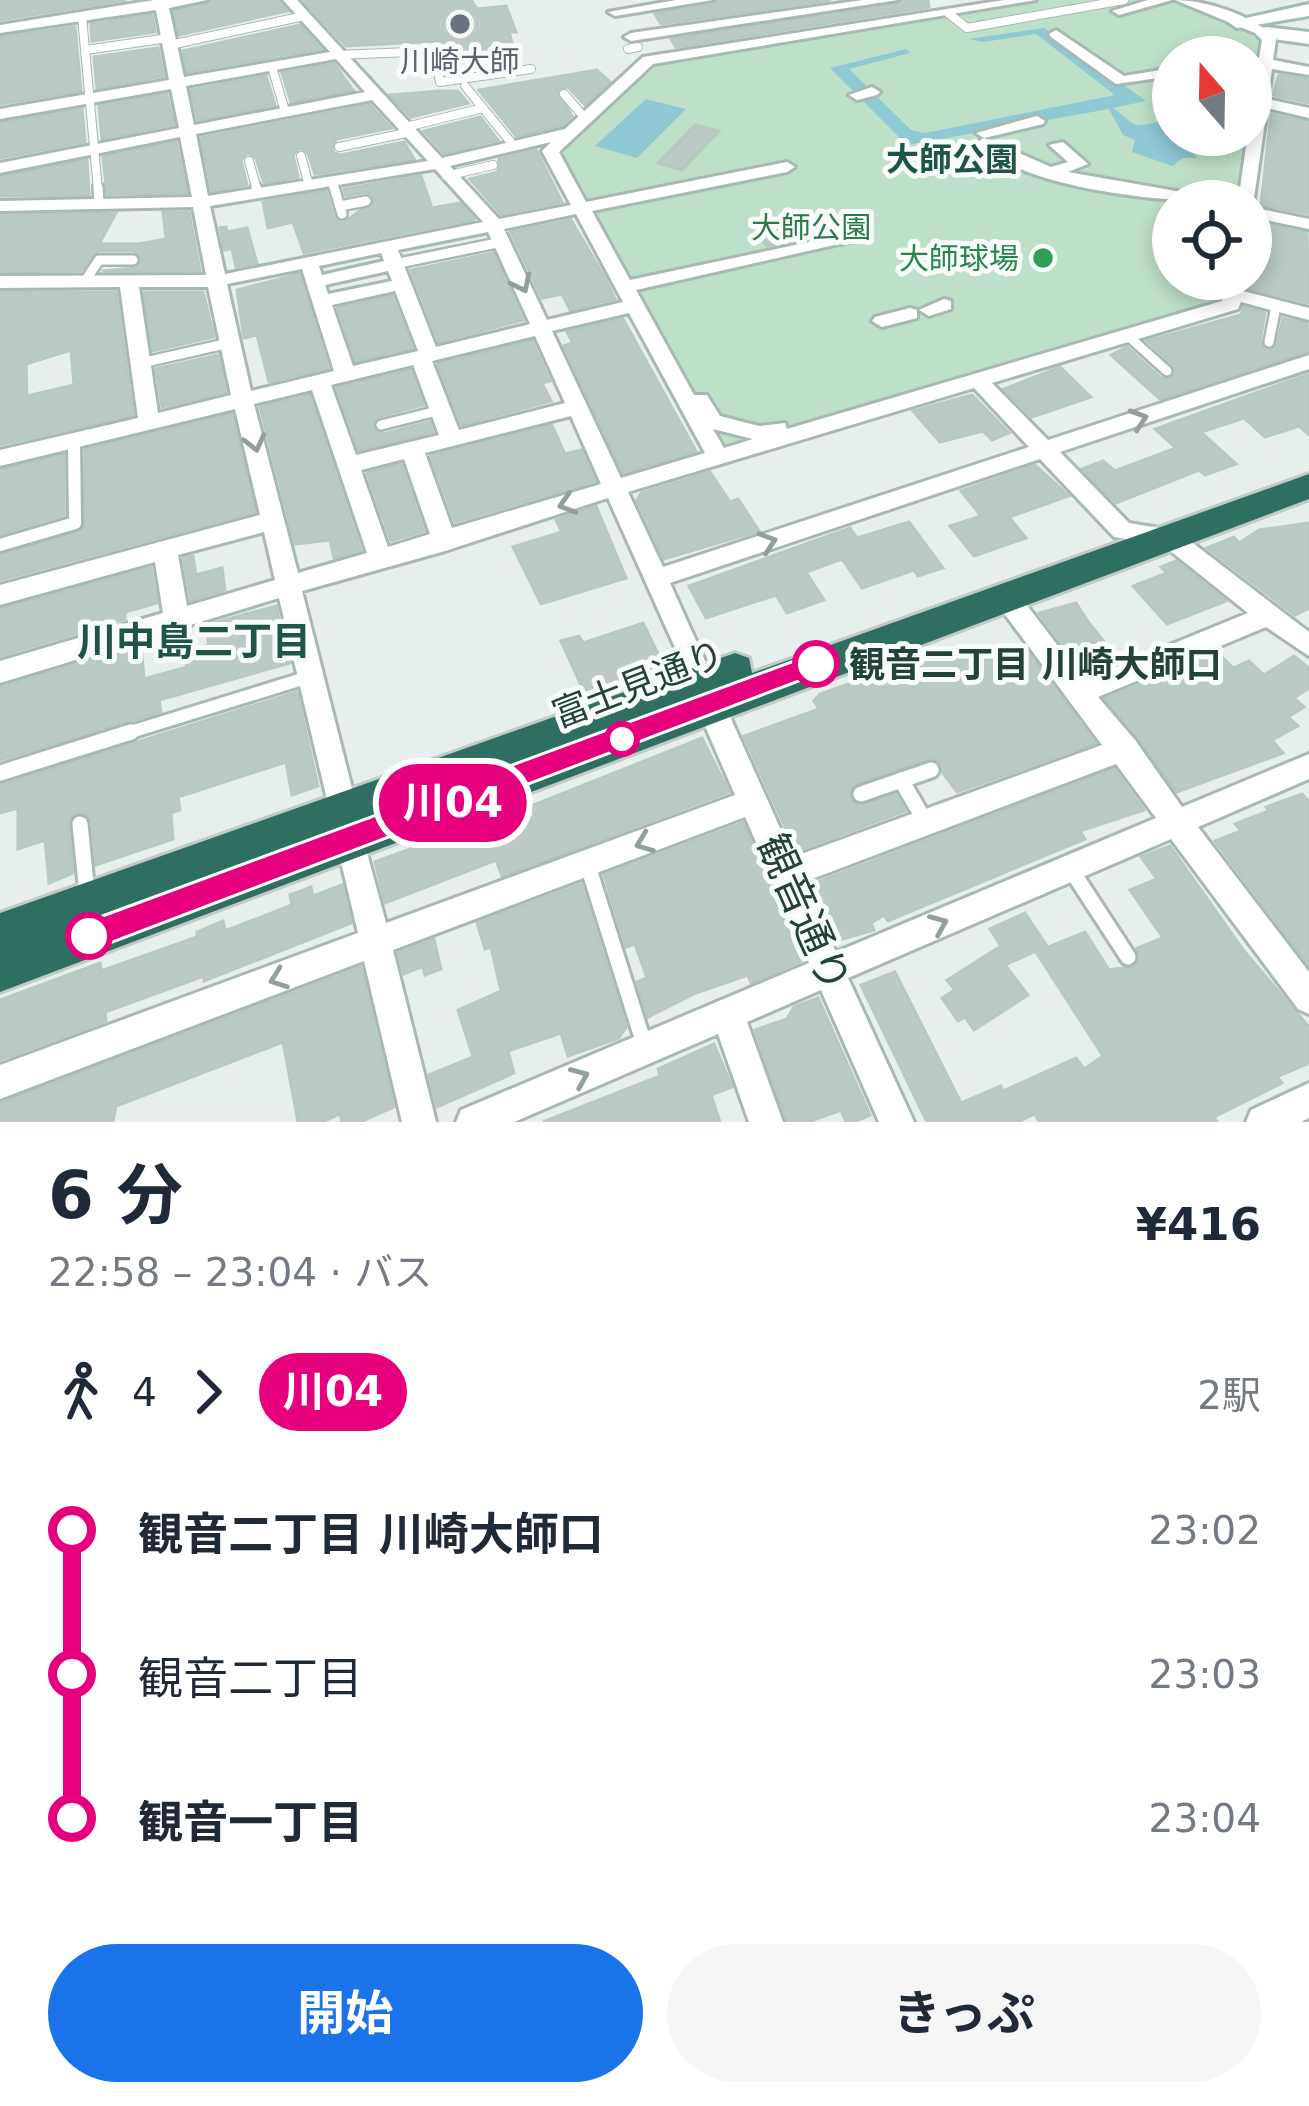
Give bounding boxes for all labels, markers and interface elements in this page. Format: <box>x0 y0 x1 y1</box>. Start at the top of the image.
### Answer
marker: 川崎大師 <box>447 11 473 37</box>
north arrow <box>1152 36 1272 156</box>
map controls <box>1152 36 1272 300</box>
place label: 川崎大師 <box>400 44 520 79</box>
district label: 大師公園 <box>886 140 1018 179</box>
button: locate <box>1152 180 1272 300</box>
park label: 大師公園 <box>751 210 871 245</box>
place label: 大師球場 <box>899 241 1019 276</box>
marker: 大師球場 <box>1030 245 1056 271</box>
one-way arrow <box>508 272 531 293</box>
one-way arrow <box>1127 409 1148 433</box>
one-way arrow <box>242 433 267 453</box>
one-way arrow <box>557 490 578 515</box>
one-way arrow <box>757 531 778 556</box>
district label: 川中島二丁目 <box>77 619 311 664</box>
street label: 富士見通り <box>547 633 729 735</box>
marker: 観音二丁目 川崎大師口 <box>794 642 838 686</box>
place label: 観音二丁目 川崎大師口 <box>849 644 1222 685</box>
unlabelled marker <box>606 723 638 755</box>
line badge: 川04 <box>384 764 522 842</box>
text: 川04 <box>403 778 503 827</box>
street label: 観音通り <box>747 826 861 1000</box>
one-way arrow <box>635 829 656 854</box>
unlabelled marker <box>67 914 111 958</box>
one-way arrow <box>927 915 949 939</box>
one-way arrow <box>269 965 290 989</box>
one-way arrow <box>569 1067 590 1091</box>
text: 6 分 <box>48 1157 183 1234</box>
text: ¥416 <box>1136 1198 1261 1251</box>
text: 22:58 – 23:04 · バス <box>48 1250 432 1295</box>
icon: walk <box>48 1359 114 1425</box>
icon: forward <box>175 1359 241 1425</box>
text: 川04 <box>283 1367 383 1416</box>
text: 4 <box>132 1370 157 1415</box>
text: 2駅 <box>1197 1373 1261 1418</box>
text: 観音二丁目 川崎大師口 <box>138 1508 604 1561</box>
text: 23:02 <box>1149 1508 1261 1553</box>
text: 観音二丁目 <box>138 1652 363 1705</box>
text: 23:03 <box>1149 1652 1261 1697</box>
text: 観音一丁目 <box>138 1796 363 1849</box>
text: 23:04 <box>1149 1796 1261 1841</box>
button: 開始 <box>48 1944 643 2082</box>
button: きっぷ <box>667 1944 1261 2082</box>

